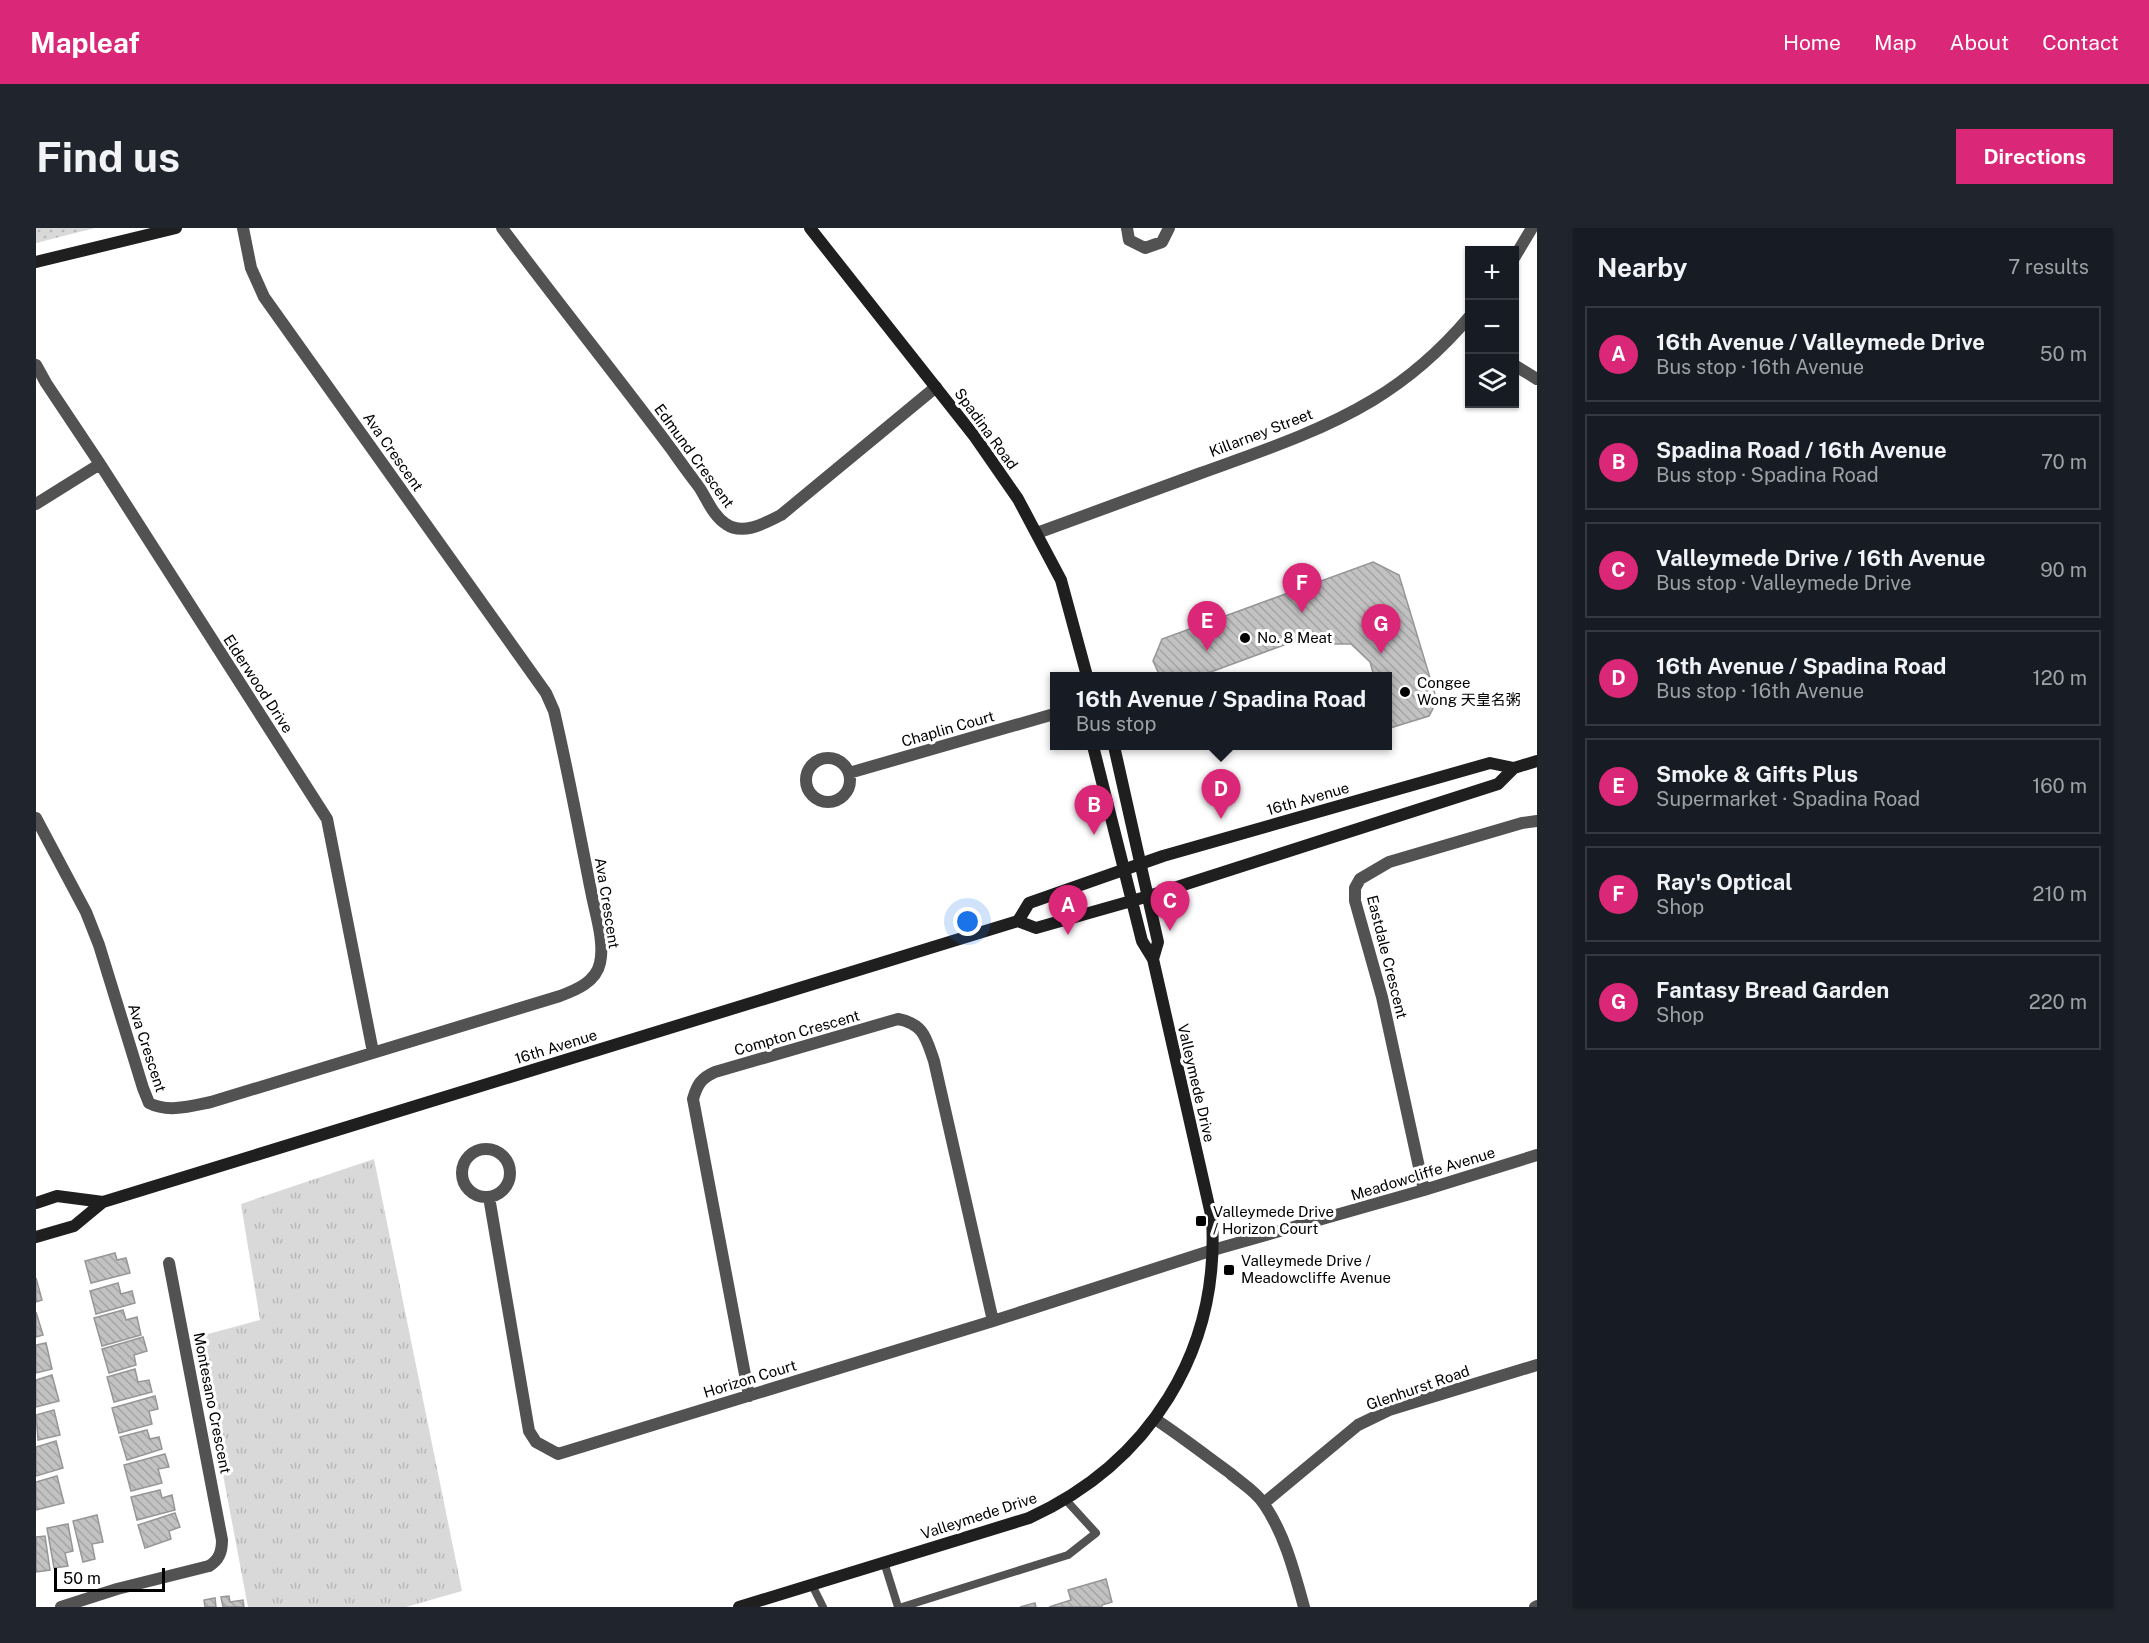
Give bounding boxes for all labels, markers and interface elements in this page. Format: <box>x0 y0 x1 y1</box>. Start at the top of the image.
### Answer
text: Mapleaf <box>30 26 140 59</box>
text: Home <box>1783 30 1841 55</box>
text: Map <box>1874 30 1917 55</box>
text: About <box>1950 30 2009 55</box>
text: Contact <box>2042 30 2119 55</box>
button: Directions <box>1956 129 2113 184</box>
text: Find us <box>36 132 180 181</box>
map controls <box>1465 246 1519 408</box>
button: + <box>1465 246 1519 300</box>
text: Nearby <box>1597 252 1687 283</box>
text: 7 results <box>2008 255 2089 279</box>
button: − <box>1465 300 1519 354</box>
text: 16th Avenue / Valleymede Drive <box>1656 329 1985 355</box>
text: A <box>1611 342 1626 366</box>
text: 50 m <box>2040 342 2087 366</box>
button: layers <box>1465 354 1519 408</box>
text: Bus stop · 16th Avenue <box>1656 355 1864 379</box>
street label: Spadina Road <box>951 385 1022 473</box>
street label: Edmund Crescent <box>651 400 738 511</box>
street label: Killarney Street <box>1207 405 1315 460</box>
street label: Ava Crescent <box>360 409 427 494</box>
text: Spadina Road / 16th Avenue <box>1656 437 1947 463</box>
text: B <box>1612 450 1625 474</box>
text: 70 m <box>2041 450 2087 474</box>
text: Bus stop · Spadina Road <box>1656 463 1879 487</box>
text: Valleymede Drive / 16th Avenue <box>1656 545 1985 571</box>
text: C <box>1611 558 1626 582</box>
text: 90 m <box>2040 558 2087 582</box>
pin: F <box>1282 564 1322 613</box>
text: Bus stop · Valleymede Drive <box>1656 571 1911 595</box>
pin: E <box>1188 602 1226 651</box>
pin: G <box>1362 604 1400 654</box>
place label: No. 8 Meat <box>1257 629 1333 646</box>
street label: Elderwood Drive <box>220 631 297 736</box>
marker: No. 8 Meat <box>1238 631 1252 645</box>
text: 16th Avenue / Spadina Road <box>1656 653 1947 679</box>
text: D <box>1611 666 1626 690</box>
text: 120 m <box>2033 666 2087 690</box>
popup <box>1050 672 1392 750</box>
place label: Congee Wong 天皇名粥 <box>1417 674 1521 708</box>
text: Bus stop · 16th Avenue <box>1656 679 1864 703</box>
marker: Congee Wong 天皇名粥 <box>1398 685 1412 699</box>
text: 16th Avenue / Spadina Road <box>1076 686 1366 712</box>
street label: Chaplin Court <box>899 707 996 750</box>
text: Bus stop <box>1076 712 1156 736</box>
text: Smoke & Gifts Plus <box>1656 761 1858 787</box>
pin: D <box>1202 770 1240 819</box>
text: E <box>1612 774 1625 798</box>
text: 160 m <box>2032 774 2087 798</box>
street label: 16th Avenue <box>1265 779 1351 818</box>
pin: B <box>1074 786 1114 835</box>
text: Supermarket · Spadina Road <box>1656 787 1920 811</box>
street label: Ava Crescent <box>592 856 623 950</box>
text: Ray's Optical <box>1656 869 1792 895</box>
pin: C <box>1150 882 1190 931</box>
text: F <box>1612 882 1625 906</box>
text: 210 m <box>2033 882 2087 906</box>
pin: A <box>1048 886 1088 935</box>
street label: Eastdale Crescent <box>1364 893 1411 1021</box>
text: Shop <box>1656 895 1704 919</box>
your location <box>953 907 982 936</box>
text: Fantasy Bread Garden <box>1656 977 1889 1003</box>
text: G <box>1611 990 1626 1014</box>
text: 220 m <box>2029 990 2087 1014</box>
street label: Ava Crescent <box>125 1001 170 1094</box>
text: Shop <box>1656 1003 1704 1027</box>
street label: Compton Crescent <box>732 1006 862 1059</box>
street label: Valleymede Drive <box>1175 1022 1218 1144</box>
street label: 16th Avenue <box>513 1026 599 1067</box>
street label: Meadowcliffe Avenue <box>1349 1143 1497 1204</box>
place label: Valleymede Drive / Horizon Court <box>1213 1203 1334 1237</box>
marker: Valleymede Drive / Horizon Court <box>1194 1214 1208 1228</box>
place label: Valleymede Drive / Meadowcliffe Avenue <box>1241 1252 1391 1286</box>
marker: Valleymede Drive / Meadowcliffe Avenue <box>1222 1263 1236 1277</box>
street label: Montesano Crescent <box>190 1331 235 1475</box>
street label: Horizon Court <box>701 1356 799 1401</box>
street label: Glenhurst Road <box>1364 1362 1472 1413</box>
street label: Valleymede Drive <box>919 1489 1039 1542</box>
scale bar <box>54 1565 165 1592</box>
text: 50 m <box>63 1569 101 1588</box>

